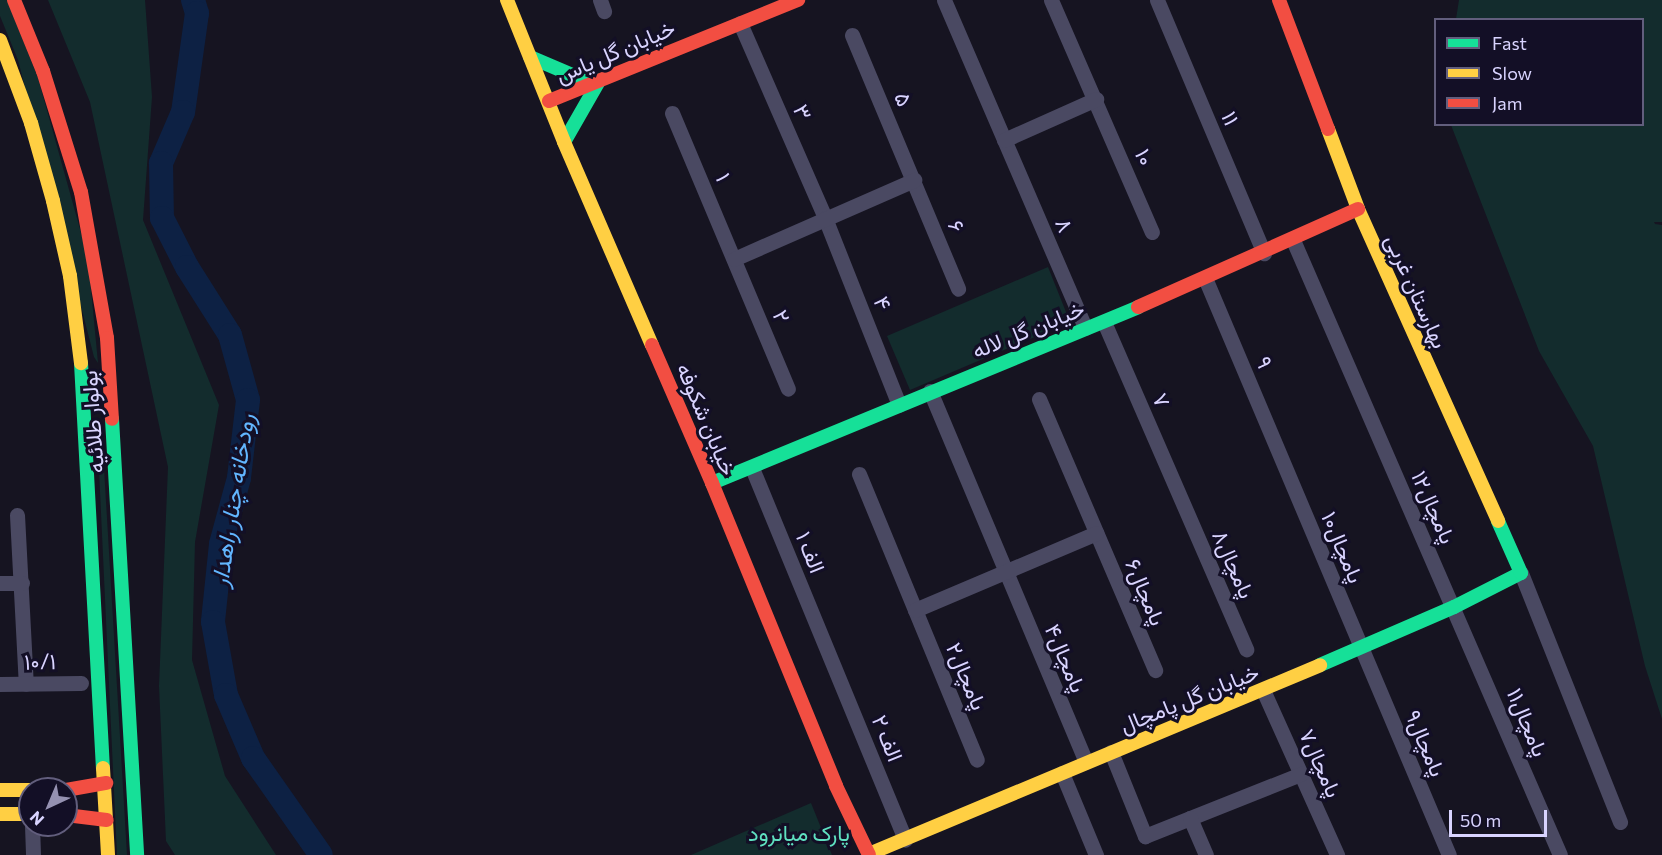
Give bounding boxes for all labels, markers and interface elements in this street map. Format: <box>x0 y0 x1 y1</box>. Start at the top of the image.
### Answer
street label: خیابان گل یاس <box>551 14 679 88</box>
legend <box>1434 18 1644 126</box>
text: Fast <box>1492 32 1527 54</box>
text: Slow <box>1492 62 1532 84</box>
street label: ۵ <box>889 88 919 110</box>
text: Jam <box>1492 92 1522 114</box>
street label: ۳ <box>788 100 818 124</box>
street label: ۱۱ <box>1216 107 1246 129</box>
street label: ۱۰ <box>1130 145 1160 169</box>
street label: ۱ <box>711 169 737 185</box>
street label: ۸ <box>1050 214 1080 236</box>
street label: ۶ <box>943 216 971 236</box>
street label: بهارستان غربی <box>1380 230 1454 352</box>
street label: ۴ <box>868 292 898 314</box>
street label: خیابان گل لاله <box>968 295 1088 363</box>
street label: ۲ <box>768 306 796 326</box>
street label: ۹ <box>1251 352 1279 372</box>
street label: خیابان شکوفه <box>671 359 743 479</box>
street label: بولوار طلائیه <box>75 370 109 474</box>
street label: ۷ <box>1147 389 1177 411</box>
water label: رودخانه چنار راهدار <box>204 411 260 589</box>
street label: پامچال۱۲ <box>1406 466 1462 548</box>
street label: پامچال۱۰ <box>1316 507 1370 587</box>
street label: پامچال۸ <box>1207 526 1261 602</box>
street label: ۱ الف <box>791 527 831 577</box>
street label: پامچال۶ <box>1120 555 1172 629</box>
street label: پامچال۴ <box>1040 620 1092 696</box>
street label: پامچال۲ <box>941 638 993 714</box>
street label: ۱۰/۱ <box>24 648 56 674</box>
street label: خیابان گل پامچال <box>1116 658 1262 738</box>
street label: پامچال۱۱ <box>1502 684 1554 760</box>
street label: پامچال۹ <box>1400 706 1452 780</box>
street label: ۲ الف <box>867 711 909 765</box>
street label: پامچال۷ <box>1294 725 1348 801</box>
north arrow <box>18 777 78 837</box>
scale bar <box>1452 798 1550 836</box>
text: N <box>26 808 47 830</box>
text: 50 m <box>1460 809 1501 831</box>
park label: پارک میانرود <box>748 820 850 846</box>

